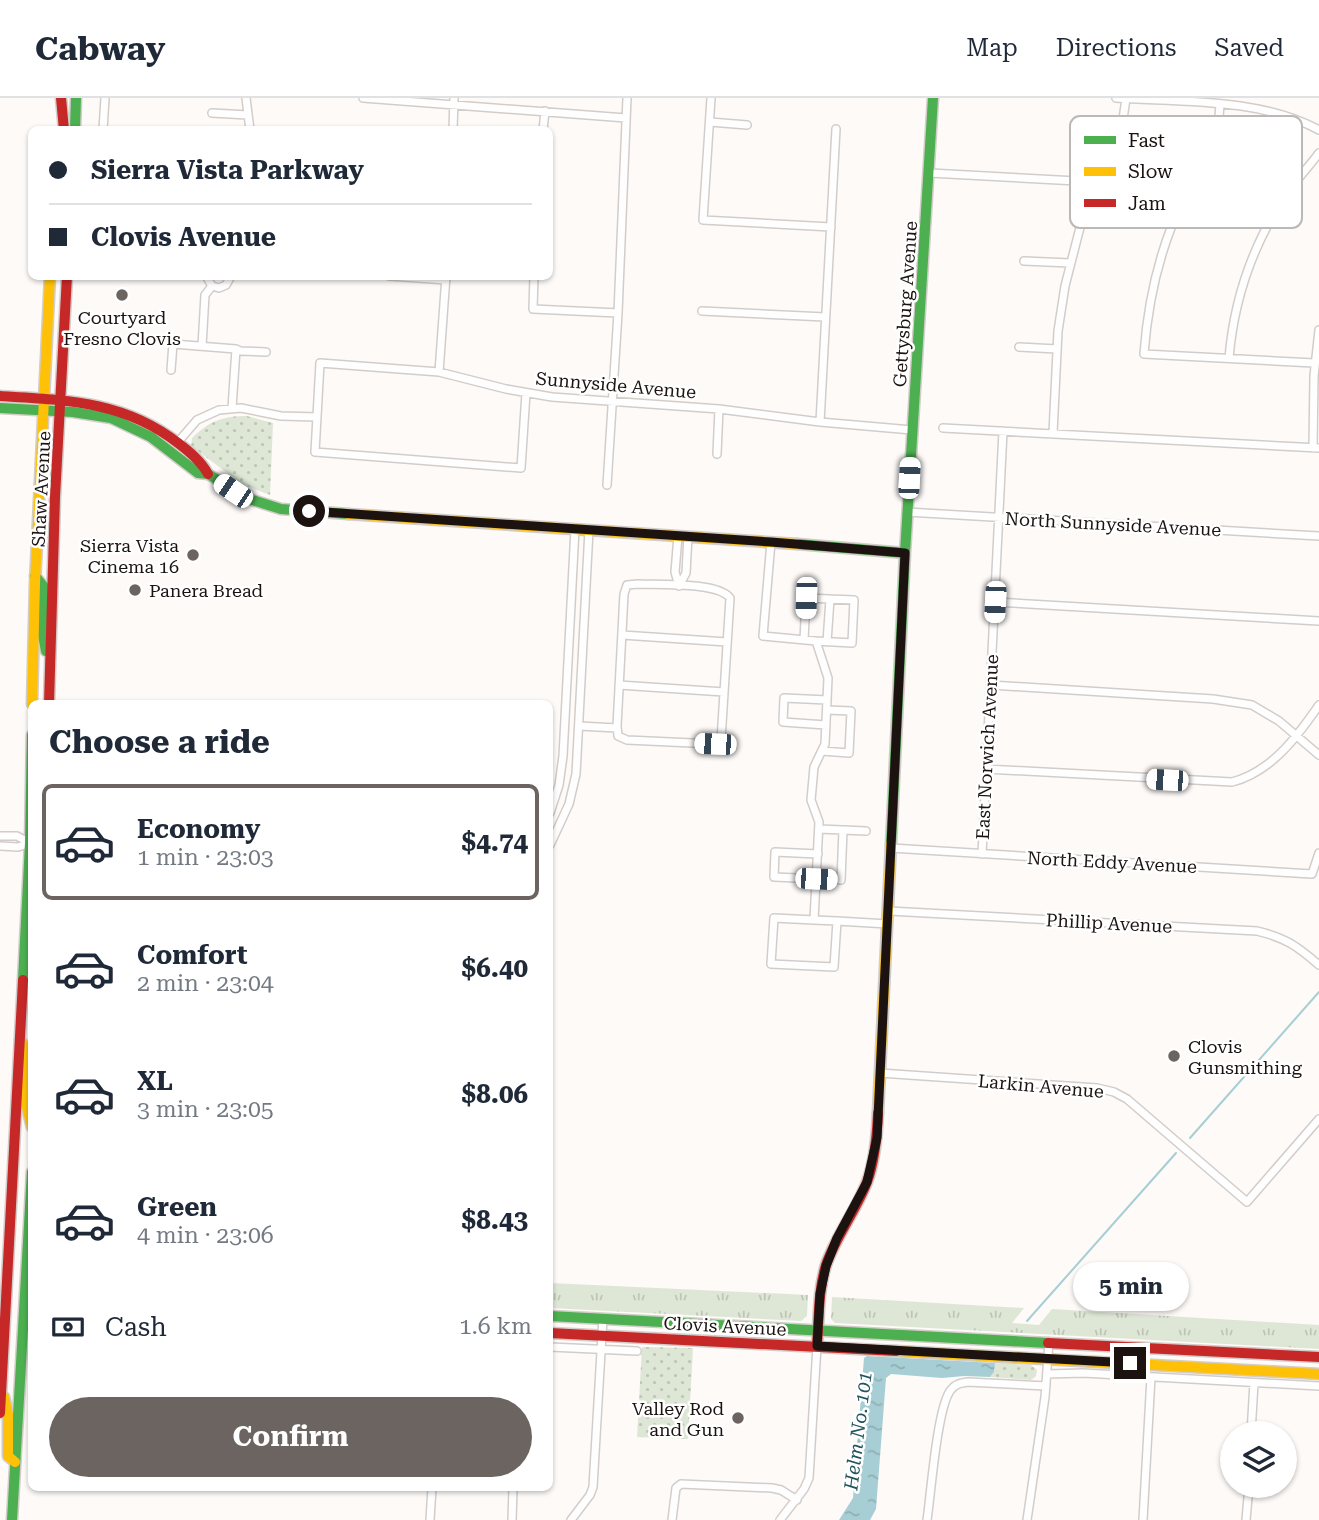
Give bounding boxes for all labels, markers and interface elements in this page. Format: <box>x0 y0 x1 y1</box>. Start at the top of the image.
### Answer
text: Cabway <box>35 29 165 68</box>
text: Map <box>966 34 1018 62</box>
text: Directions <box>1056 34 1176 62</box>
text: Saved <box>1214 34 1284 62</box>
legend <box>1070 116 1302 228</box>
text: Fast <box>1128 129 1165 152</box>
text: Sierra Vista Parkway <box>91 155 364 185</box>
text: Slow <box>1128 160 1173 183</box>
text: Jam <box>1128 192 1166 215</box>
street label: Gettysburg Avenue <box>889 220 921 388</box>
text: Clovis Avenue <box>91 222 276 252</box>
marker: Courtyard Fresno Clovis <box>114 287 130 303</box>
place label: Courtyard Fresno Clovis <box>63 307 181 349</box>
street label: Sunnyside Avenue <box>535 368 697 402</box>
street label: Shaw Avenue <box>27 430 55 548</box>
car <box>898 456 921 500</box>
car <box>210 471 257 511</box>
route start <box>293 495 325 527</box>
street label: North Sunnyside Avenue <box>1004 508 1222 540</box>
place label: Sierra Vista Cinema 16 <box>80 535 179 577</box>
marker: Sierra Vista Cinema 16 <box>185 547 201 563</box>
car <box>795 577 818 619</box>
place label: Panera Bread <box>149 580 263 601</box>
car <box>984 580 1007 624</box>
marker: Panera Bread <box>127 582 143 598</box>
street label: East Norwich Avenue <box>972 654 1002 840</box>
text: Choose a ride <box>49 723 270 761</box>
car <box>694 733 737 755</box>
car <box>1146 768 1189 792</box>
icon: car <box>53 811 116 874</box>
text: Economy <box>137 814 260 844</box>
text: $4.74 <box>462 827 528 857</box>
text: 1 min · 23:03 <box>137 844 274 871</box>
street label: North Eddy Avenue <box>1026 847 1198 877</box>
car <box>795 868 838 890</box>
street label: Phillip Avenue <box>1045 909 1173 937</box>
icon: car <box>53 937 116 1000</box>
text: Comfort <box>137 940 247 970</box>
text: $6.40 <box>462 953 528 983</box>
text: 2 min · 23:04 <box>137 970 274 997</box>
place label: Clovis Gunsmithing <box>1188 1036 1303 1078</box>
marker: Clovis Gunsmithing <box>1166 1048 1182 1064</box>
icon: car <box>53 1063 116 1126</box>
text: XL <box>137 1066 173 1096</box>
street label: Larkin Avenue <box>977 1070 1105 1102</box>
text: $8.06 <box>462 1079 528 1109</box>
text: 3 min · 23:05 <box>137 1096 274 1123</box>
icon: car <box>53 1189 116 1252</box>
text: Green <box>137 1192 217 1222</box>
text: $8.43 <box>462 1205 528 1235</box>
text: 4 min · 23:06 <box>137 1222 274 1249</box>
callout: 5 min <box>1072 1262 1188 1310</box>
text: 5 min <box>1099 1273 1163 1300</box>
icon: cash <box>49 1308 87 1346</box>
text: Cash <box>105 1312 167 1342</box>
street label: Clovis Avenue <box>663 1312 787 1340</box>
text: 1.6 km <box>459 1313 532 1340</box>
route end <box>1114 1347 1146 1379</box>
water label: Helm No. 101 <box>839 1370 877 1493</box>
button: Confirm <box>49 1397 532 1477</box>
place label: Valley Rod and Gun <box>632 1398 724 1440</box>
marker: Valley Rod and Gun <box>730 1410 746 1426</box>
map controls <box>1220 1421 1297 1498</box>
button: layers <box>1220 1421 1297 1498</box>

